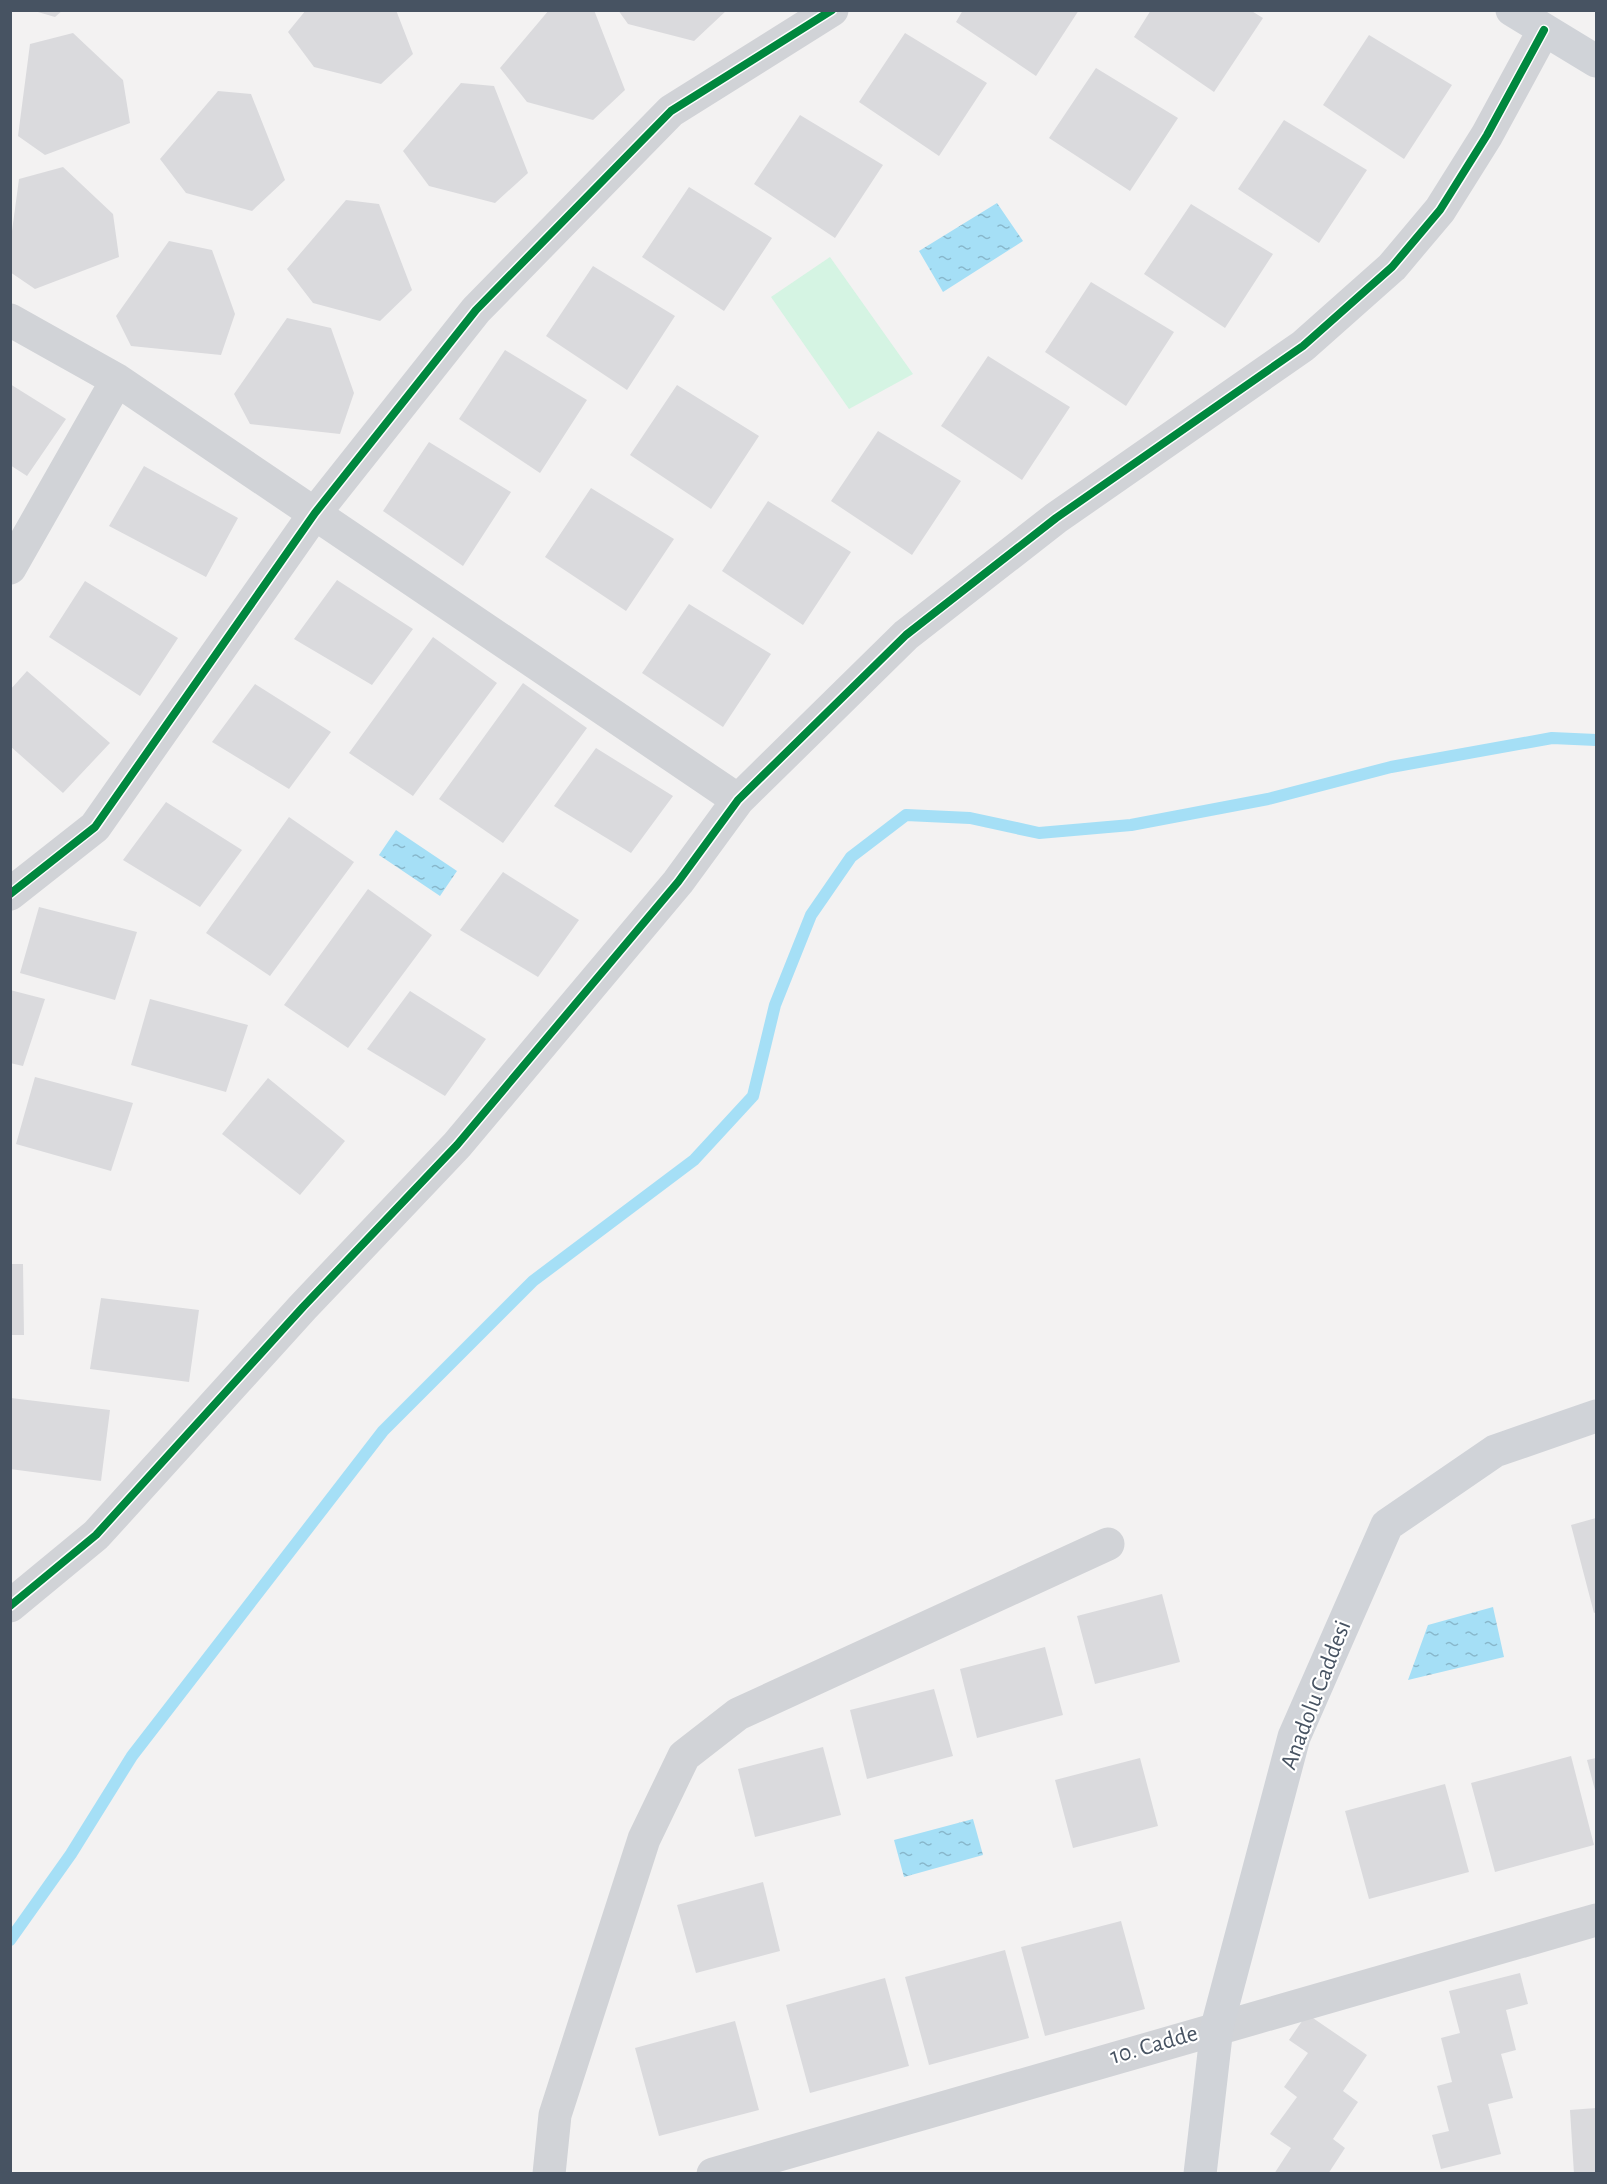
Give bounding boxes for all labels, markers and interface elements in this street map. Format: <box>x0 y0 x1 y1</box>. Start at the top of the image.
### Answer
street label: Anadolu Caddesi <box>1277 1617 1355 1773</box>
street label: 10. Cadde <box>1108 2021 1200 2069</box>

